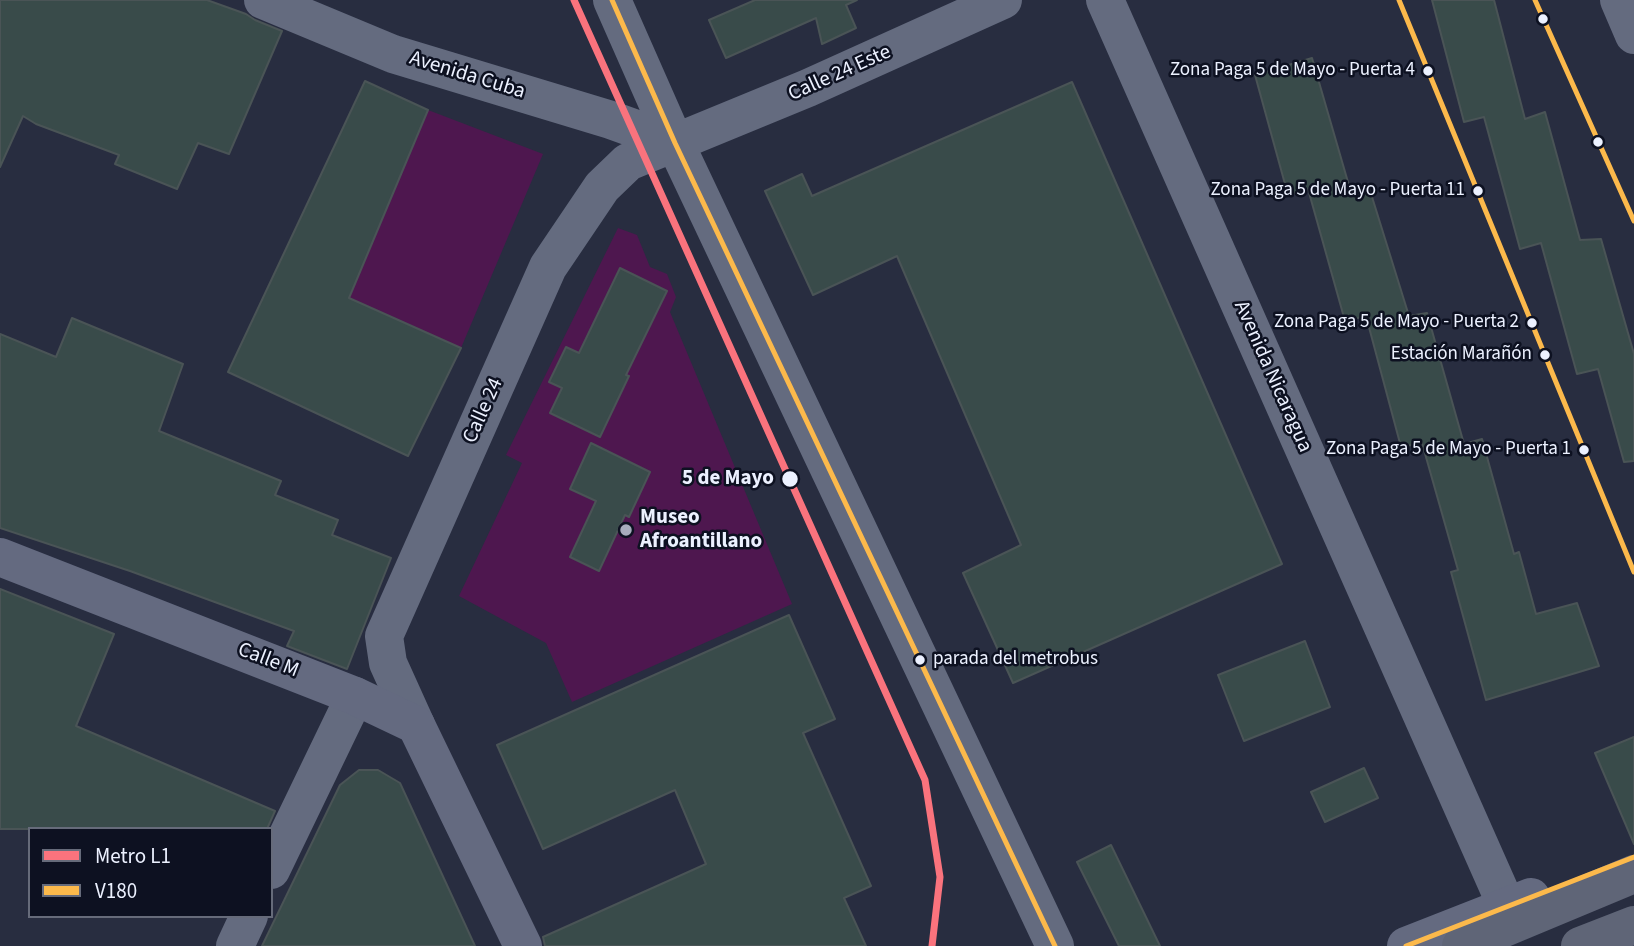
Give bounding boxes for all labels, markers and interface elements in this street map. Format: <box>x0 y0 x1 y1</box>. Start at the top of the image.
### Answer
unlabelled marker <box>1536 12 1550 26</box>
street label: Calle 24 Este <box>785 40 895 108</box>
street label: Avenida Cuba <box>406 46 528 106</box>
place label: Zona Paga 5 de Mayo - Puerta 4 <box>1170 60 1415 82</box>
marker: Zona Paga 5 de Mayo - Puerta 4 <box>1421 64 1435 78</box>
unlabelled marker <box>1591 135 1605 149</box>
place label: Zona Paga 5 de Mayo - Puerta 11 <box>1211 180 1465 202</box>
marker: Zona Paga 5 de Mayo - Puerta 11 <box>1471 184 1485 198</box>
street label: Avenida Nicaragua <box>1227 297 1317 457</box>
place label: Zona Paga 5 de Mayo - Puerta 2 <box>1274 312 1519 334</box>
marker: Zona Paga 5 de Mayo - Puerta 2 <box>1525 316 1539 330</box>
place label: Estación Marañón <box>1391 344 1532 366</box>
marker: Estación Marañón <box>1538 348 1552 362</box>
street label: Calle 24 <box>459 374 509 448</box>
place label: Zona Paga 5 de Mayo - Puerta 1 <box>1326 439 1571 461</box>
marker: Zona Paga 5 de Mayo - Puerta 1 <box>1577 443 1591 457</box>
place label: 5 de Mayo <box>682 466 774 492</box>
marker: 5 de Mayo <box>780 469 800 489</box>
place label: Museo Afroantillano <box>640 505 762 555</box>
marker: Museo Afroantillano <box>618 522 634 538</box>
street label: Calle M <box>234 638 302 684</box>
place label: parada del metrobus <box>933 649 1098 671</box>
marker: parada del metrobus <box>913 653 927 667</box>
legend <box>28 827 273 918</box>
text: Metro L1 <box>95 841 171 871</box>
text: V180 <box>95 876 137 906</box>

